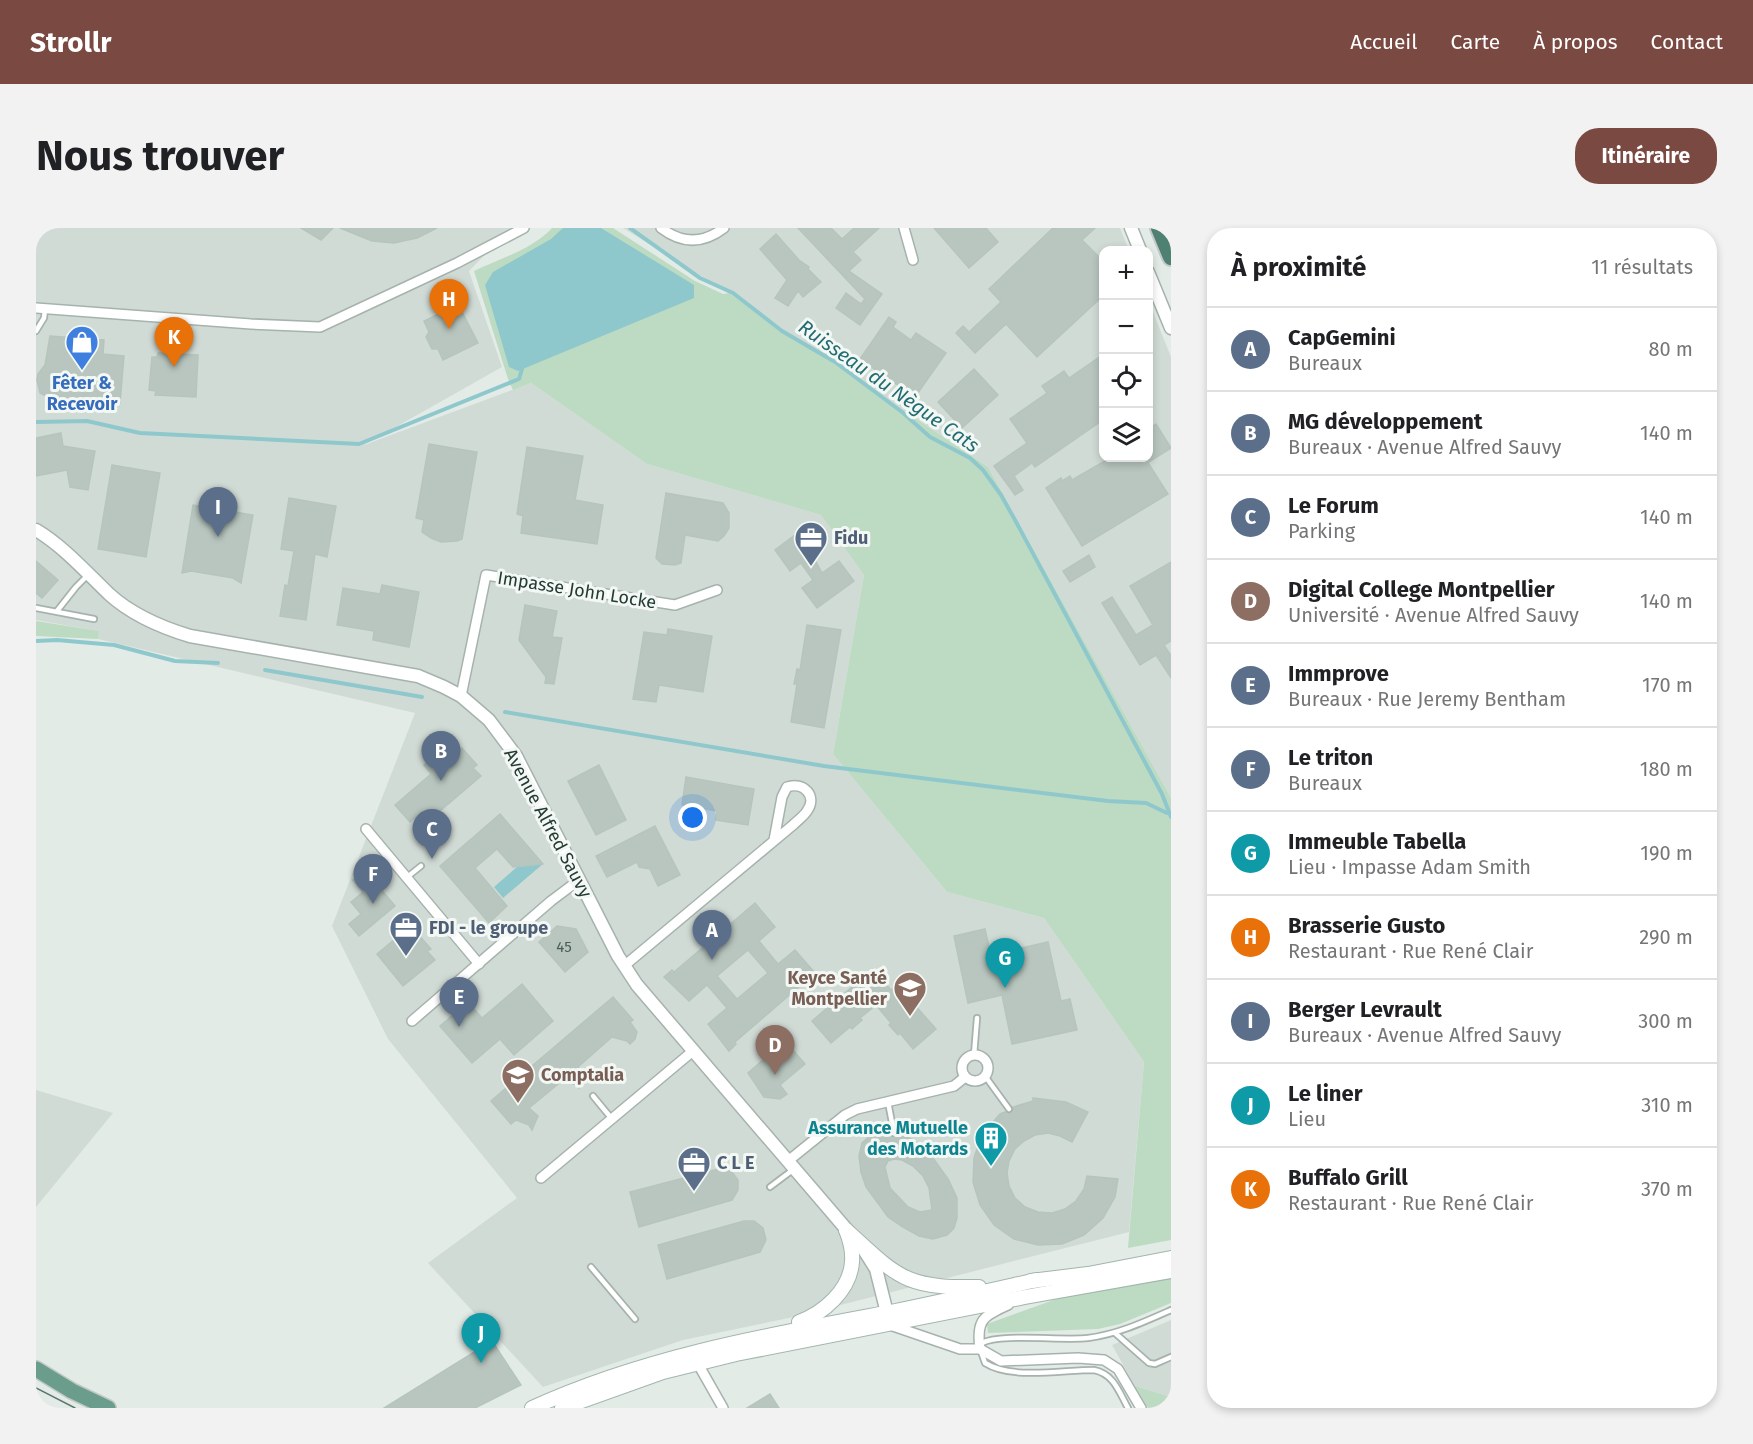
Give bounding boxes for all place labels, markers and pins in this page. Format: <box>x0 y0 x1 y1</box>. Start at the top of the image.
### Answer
pin: H <box>430 279 468 329</box>
pin: K <box>154 318 194 367</box>
shop icon: Fêter & Recevoir <box>64 324 100 371</box>
place label: Fêter & Recevoir <box>47 372 118 415</box>
pin: I <box>198 488 237 537</box>
office icon: Fidu <box>793 520 829 567</box>
place label: Fidu <box>834 527 868 549</box>
pin: B <box>422 732 460 781</box>
pin: C <box>412 810 452 859</box>
pin: F <box>354 854 392 904</box>
office icon: FDI - le groupe <box>388 910 424 957</box>
pin: A <box>692 910 732 960</box>
place label: FDI - le groupe <box>429 917 548 939</box>
pin: G <box>986 938 1024 988</box>
place label: Keyce Santé Montpellier <box>787 967 888 1010</box>
school or university icon: Keyce Santé Montpellier <box>892 970 928 1017</box>
pin: E <box>440 978 478 1027</box>
pin: D <box>756 1026 794 1075</box>
school or university icon: Comptalia <box>500 1057 536 1104</box>
place label: Comptalia <box>541 1064 624 1086</box>
place label: Assurance Mutuelle des Motards <box>807 1117 968 1160</box>
building icon: Assurance Mutuelle des Motards <box>973 1120 1009 1167</box>
office icon: C L E <box>676 1145 712 1192</box>
place label: C L E <box>717 1152 755 1174</box>
pin: J <box>462 1314 500 1363</box>

